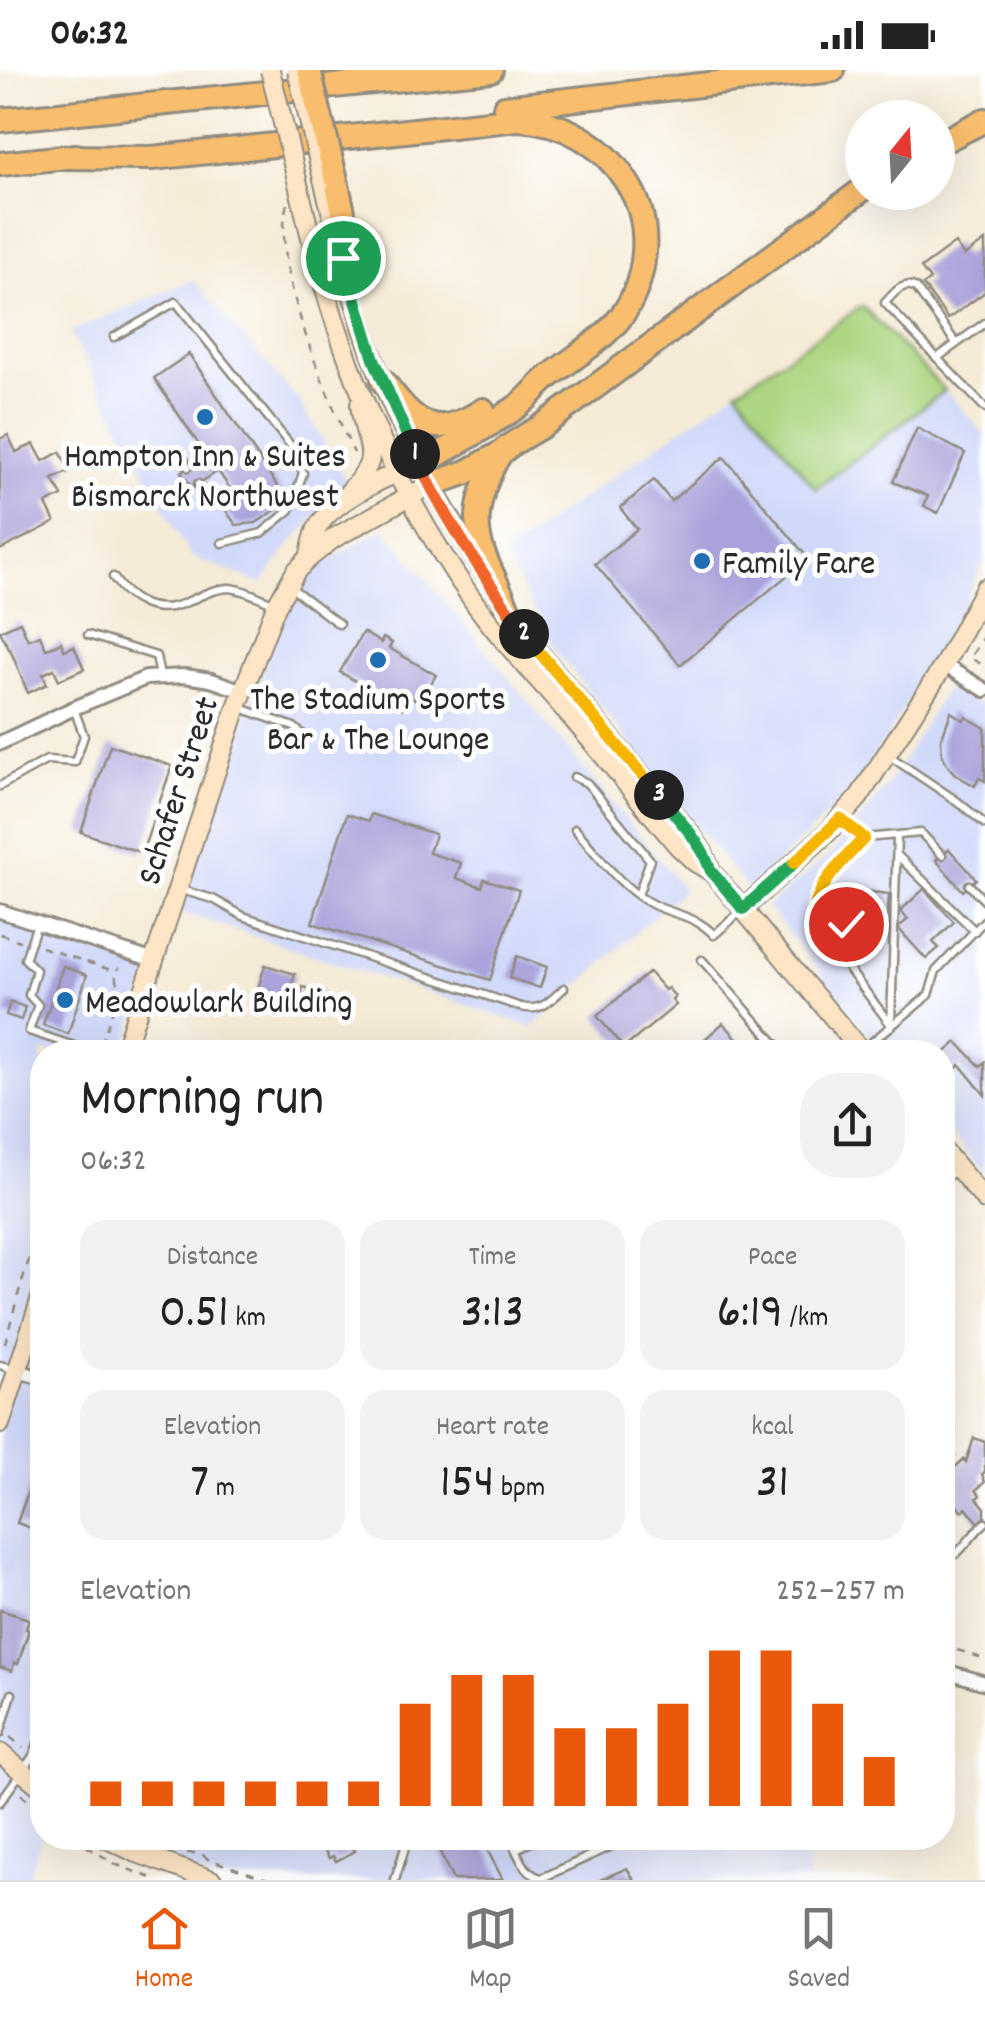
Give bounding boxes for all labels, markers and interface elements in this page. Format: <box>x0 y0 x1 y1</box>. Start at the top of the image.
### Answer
text: 06:32 <box>50 8 129 63</box>
north arrow <box>845 100 955 210</box>
map controls <box>845 100 955 210</box>
pin <box>301 216 386 301</box>
icon: arrive <box>316 231 371 286</box>
marker: Hampton Inn & Suites Bismarck Northwest <box>194 406 216 428</box>
pin: 1 <box>390 429 440 479</box>
place label: Hampton Inn & Suites Bismarck Northwest <box>64 434 346 524</box>
text: 1 <box>412 434 418 474</box>
place label: Family Fare <box>722 541 875 591</box>
marker: Family Fare <box>691 550 713 572</box>
pin: 2 <box>499 609 549 659</box>
text: 2 <box>518 614 530 654</box>
marker: The Stadium Sports Bar & The Lounge <box>367 649 389 671</box>
place label: The Stadium Sports Bar & The Lounge <box>250 677 506 767</box>
street label: Schafer Street <box>127 691 235 892</box>
pin: 3 <box>634 770 684 820</box>
text: 3 <box>653 775 665 815</box>
pin <box>804 882 889 967</box>
icon: check <box>819 897 874 952</box>
place label: Meadowlark Building <box>85 980 353 1030</box>
marker: Meadowlark Building <box>54 989 76 1011</box>
text: Morning run <box>80 1063 324 1142</box>
button: share <box>800 1073 905 1178</box>
text: 06:32 <box>80 1140 147 1186</box>
text: Distance <box>167 1239 258 1279</box>
text: Time <box>469 1239 516 1279</box>
text: Pace <box>748 1239 797 1279</box>
text: 0.51 <box>159 1279 229 1351</box>
text: 3:13 <box>461 1279 524 1351</box>
text: 6:19 <box>717 1279 783 1351</box>
text: km <box>229 1300 266 1340</box>
text: /km <box>783 1300 828 1340</box>
text: Elevation <box>164 1409 261 1449</box>
text: Heart rate <box>436 1409 549 1449</box>
text: kcal <box>751 1409 794 1449</box>
text: 7 <box>190 1449 209 1521</box>
text: 154 <box>440 1449 495 1521</box>
text: 31 <box>756 1449 789 1521</box>
text: m <box>209 1470 235 1510</box>
text: bpm <box>495 1470 545 1510</box>
text: Elevation <box>80 1570 191 1616</box>
text: 252–257 m <box>776 1570 905 1616</box>
tab: Home <box>135 1901 193 2001</box>
tab: Map <box>463 1901 518 2001</box>
tab: Saved <box>788 1901 850 2001</box>

